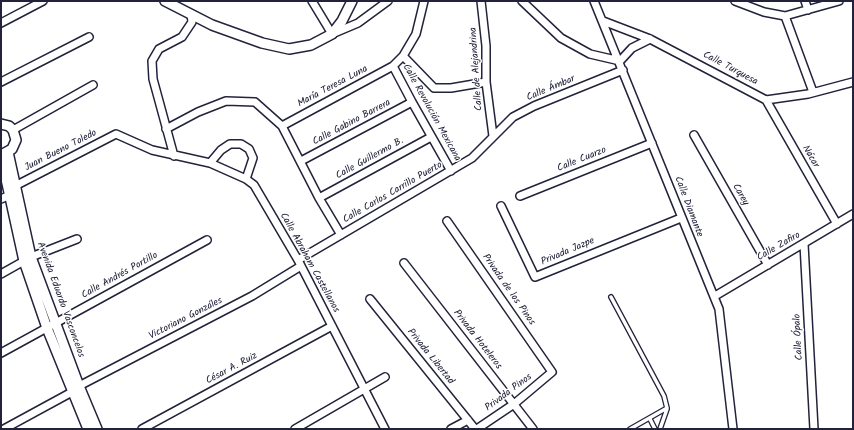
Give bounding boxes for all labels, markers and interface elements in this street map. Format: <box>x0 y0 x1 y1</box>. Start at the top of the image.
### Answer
street label: Calle de Alejandrina <box>468 27 486 111</box>
street label: Calle Turquesa <box>700 49 760 89</box>
street label: Calle Revolución Mexicana <box>399 62 463 164</box>
street label: María Teresa Luna <box>296 63 370 111</box>
street label: Calle Ámbar <box>525 73 577 105</box>
street label: Calle Gabino Barrera <box>311 97 393 149</box>
street label: Juan Bueno Toledo <box>23 128 99 174</box>
street label: Calle Guillermo B. <box>334 135 406 183</box>
street label: Nácar <box>799 144 821 170</box>
street label: Calle Cuarzo <box>556 145 608 175</box>
street label: Calle Carlos Carrillo Puerto <box>341 160 445 226</box>
street label: Calle Diamante <box>671 175 705 239</box>
street label: Carey <box>729 182 751 208</box>
street label: Calle Abraham Castellanos <box>276 211 342 315</box>
street label: Calle Zafiro <box>755 230 803 264</box>
street label: Privada Jazpe <box>540 235 596 269</box>
street label: Avenida Eduardo Vasconcelos <box>33 241 87 359</box>
street label: Calle Andrés Portillo <box>80 250 160 302</box>
street label: Privada de los Pinos <box>479 252 537 328</box>
street label: Victoriano Gonzáles <box>147 295 225 343</box>
street label: Privada Hoteleros <box>450 308 504 372</box>
street label: Calle Ópalo <box>792 313 806 361</box>
street label: Privada Libertad <box>404 327 456 387</box>
street label: César A. Ruiz <box>204 350 260 388</box>
street label: Privada Pinos <box>483 371 535 415</box>

